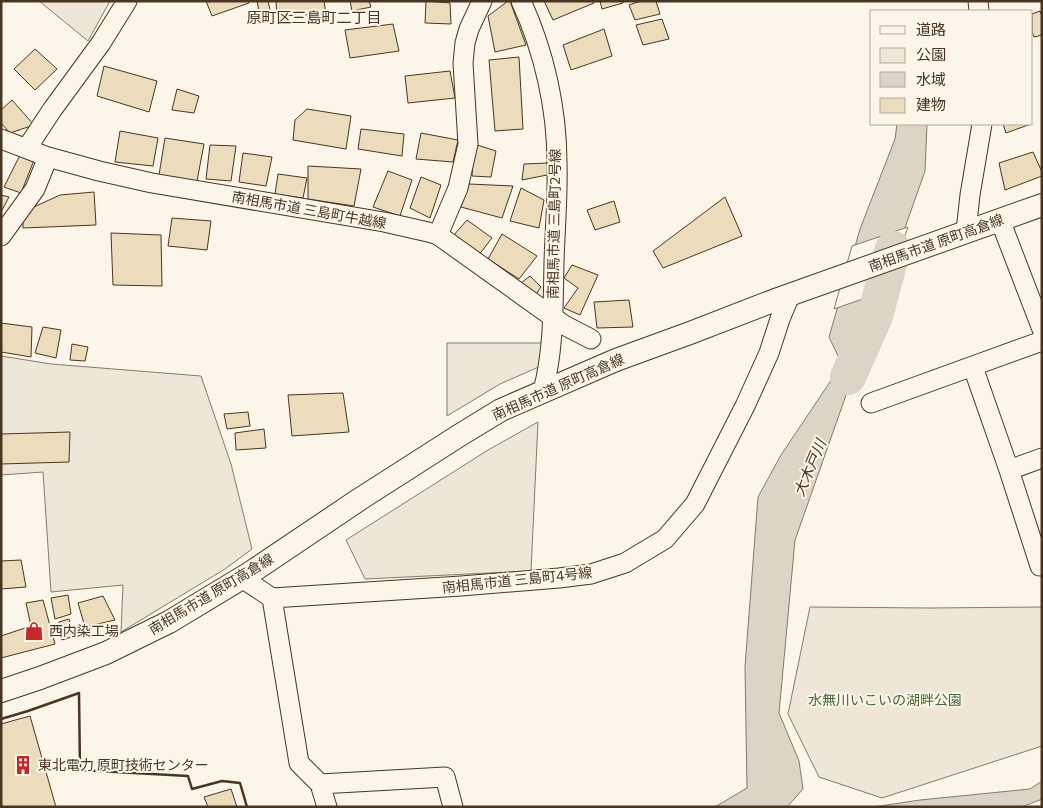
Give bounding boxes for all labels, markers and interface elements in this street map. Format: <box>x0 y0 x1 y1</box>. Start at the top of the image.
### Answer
district label: 原町区三島町二丁目 <box>246 8 382 26</box>
legend <box>870 10 1033 125</box>
text: 道路 <box>916 20 946 38</box>
text: 公園 <box>916 45 946 63</box>
text: 水域 <box>916 70 946 88</box>
text: 建物 <box>916 95 946 113</box>
street label: 南相馬市道 三島町2号線 <box>544 149 563 299</box>
street label: 南相馬市道 三島町牛越線 <box>230 188 388 231</box>
street label: 南相馬市道 原町高倉線 <box>866 210 1006 275</box>
street label: 南相馬市道 原町高倉線 <box>489 350 626 423</box>
water label: 大木戸川 <box>789 435 830 499</box>
street label: 南相馬市道 原町高倉線 <box>145 550 276 638</box>
street label: 南相馬市道 三島町4号線 <box>441 563 593 596</box>
shop icon: 西内染工場 <box>23 620 45 642</box>
place label: 西内染工場 <box>49 622 119 639</box>
park label: 水無川いこいの湖畔公園 <box>808 691 962 708</box>
building icon: 東北電力 原町技術センター <box>12 754 34 776</box>
place label: 東北電力 原町技術センター <box>38 756 209 773</box>

